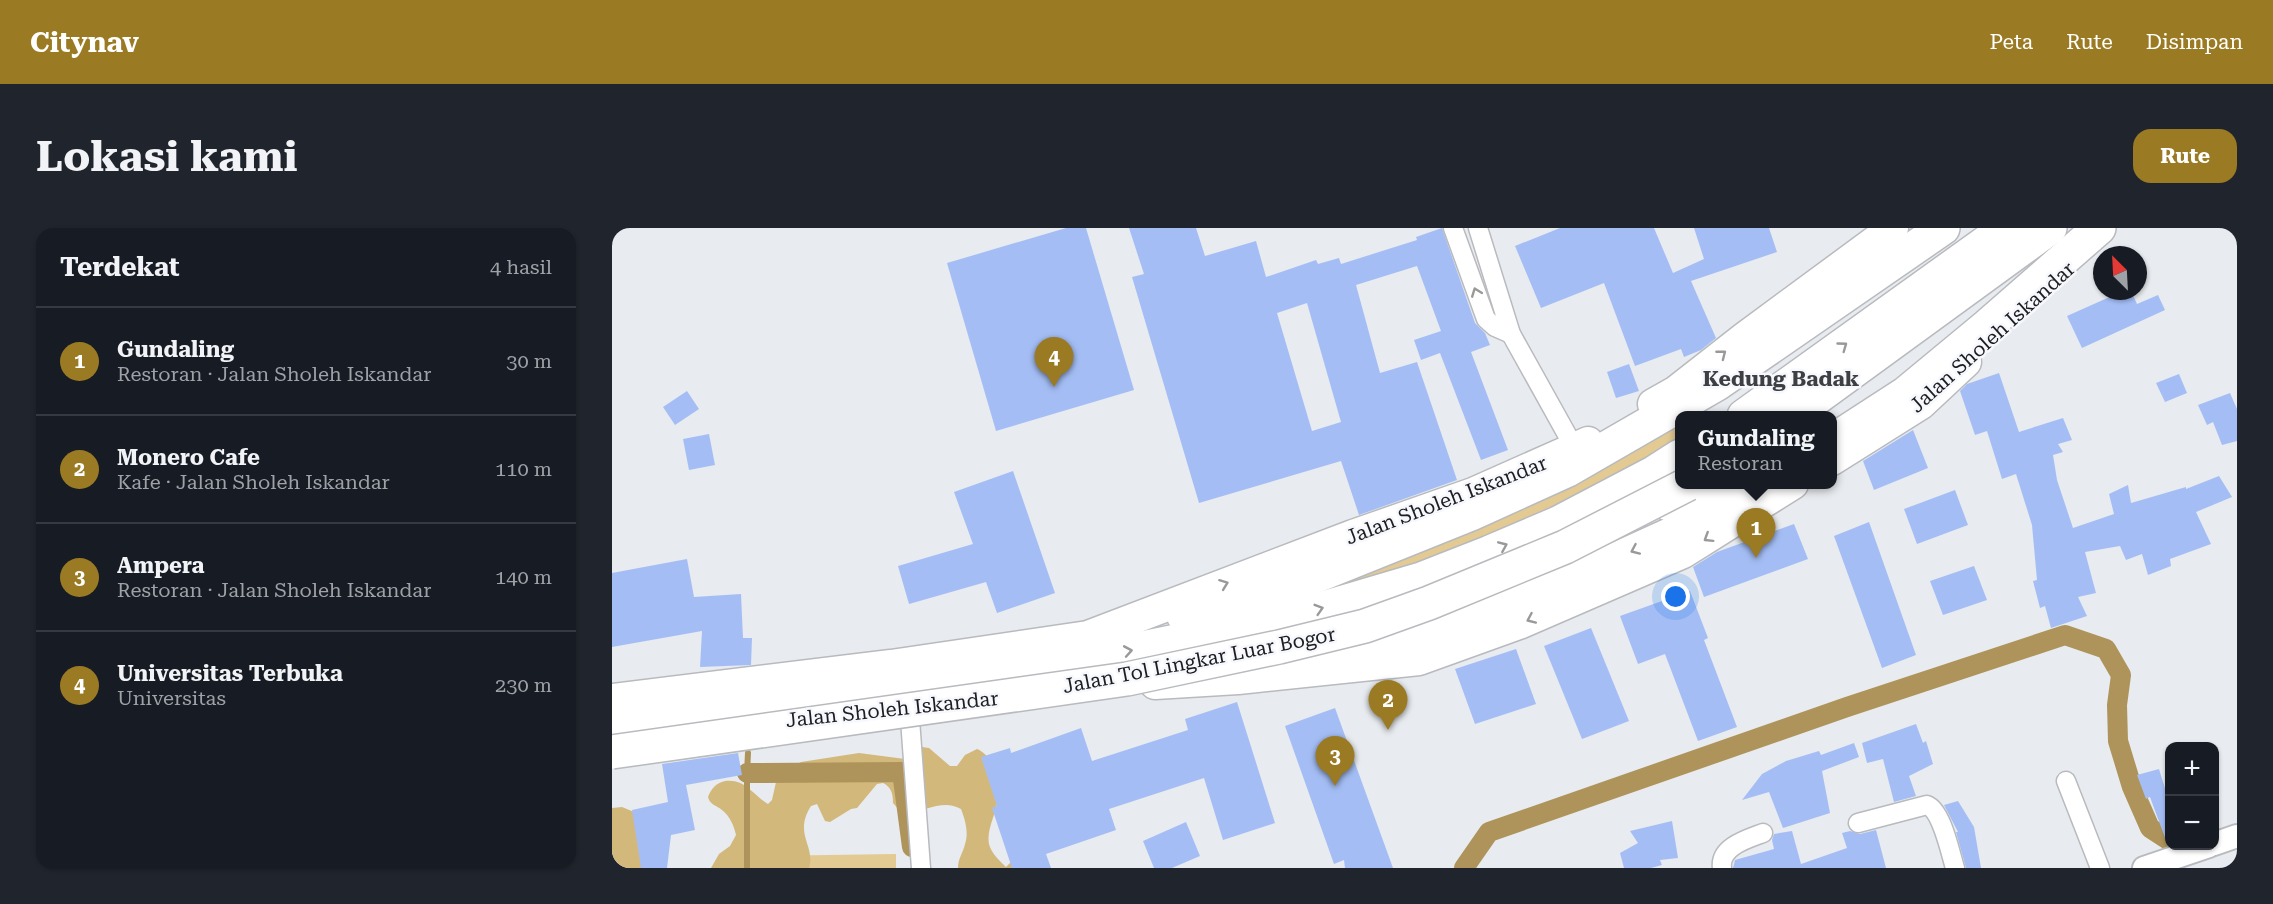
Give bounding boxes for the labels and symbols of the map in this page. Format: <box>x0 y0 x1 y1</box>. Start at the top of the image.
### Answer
north arrow <box>2093 246 2147 300</box>
street label: Jalan Sholeh Iskandar <box>1905 257 2079 417</box>
one-way arrow <box>1471 287 1483 298</box>
pin: 4 <box>1034 338 1074 387</box>
one-way arrow <box>1837 342 1848 353</box>
one-way arrow <box>1715 351 1726 362</box>
district label: Kedung Badak <box>1703 367 1860 391</box>
street label: Jalan Sholeh Iskandar <box>1342 450 1550 550</box>
pin: 1 <box>1736 508 1776 558</box>
one-way arrow <box>1704 530 1714 542</box>
one-way arrow <box>1497 541 1508 553</box>
one-way arrow <box>1631 543 1642 555</box>
one-way arrow <box>1218 579 1229 591</box>
your location <box>1661 582 1690 611</box>
one-way arrow <box>1313 604 1324 616</box>
one-way arrow <box>1526 611 1537 623</box>
street label: Jalan Tol Lingkar Luar Bogor <box>1061 622 1337 698</box>
one-way arrow <box>1124 645 1133 657</box>
pin: 2 <box>1368 680 1408 730</box>
street label: Jalan Sholeh Iskandar <box>784 686 1000 732</box>
pin: 3 <box>1316 736 1354 786</box>

